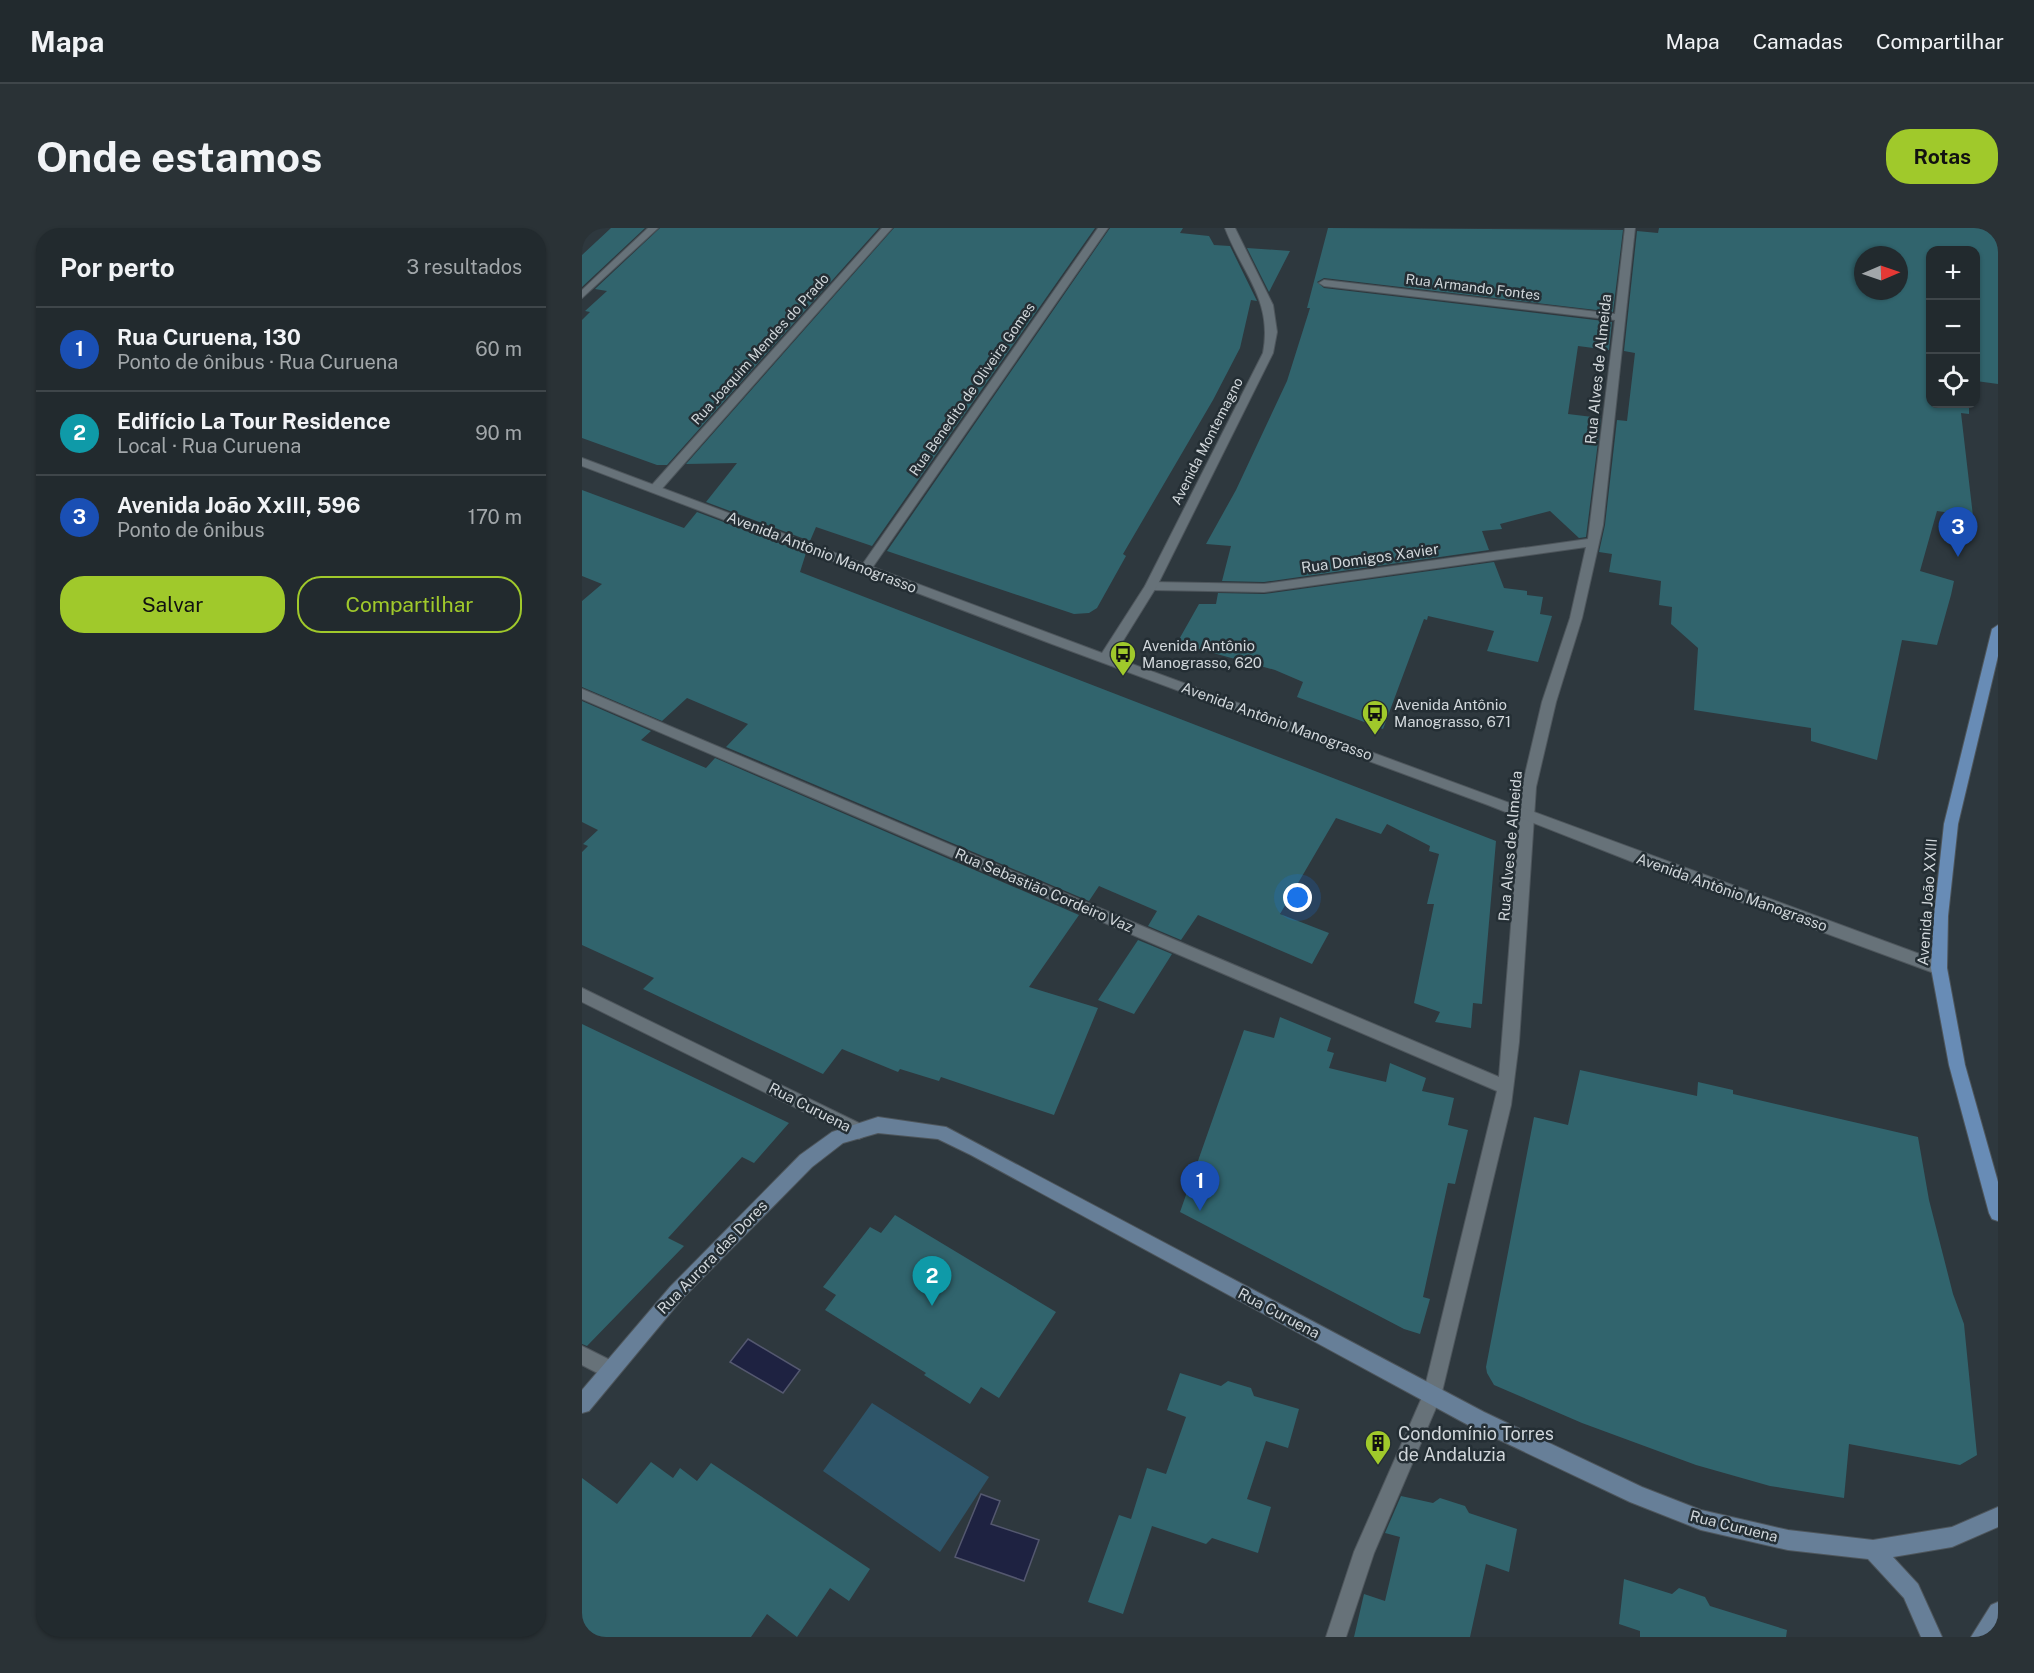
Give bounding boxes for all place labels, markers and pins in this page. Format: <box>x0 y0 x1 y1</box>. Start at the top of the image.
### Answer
pin: 3 <box>1938 508 1978 557</box>
place label: Avenida Antônio Manograsso, 620 <box>1142 637 1262 671</box>
bus stop icon: Avenida Antônio Manograsso, 620 <box>1108 639 1138 677</box>
place label: Avenida Antônio Manograsso, 671 <box>1394 696 1511 730</box>
bus stop icon: Avenida Antônio Manograsso, 671 <box>1360 698 1390 736</box>
pin: 1 <box>1180 1162 1220 1211</box>
pin: 2 <box>912 1256 952 1306</box>
place label: Condomínio Torres de Andaluzia <box>1398 1423 1554 1465</box>
building icon: Condomínio Torres de Andaluzia <box>1363 1428 1393 1466</box>

